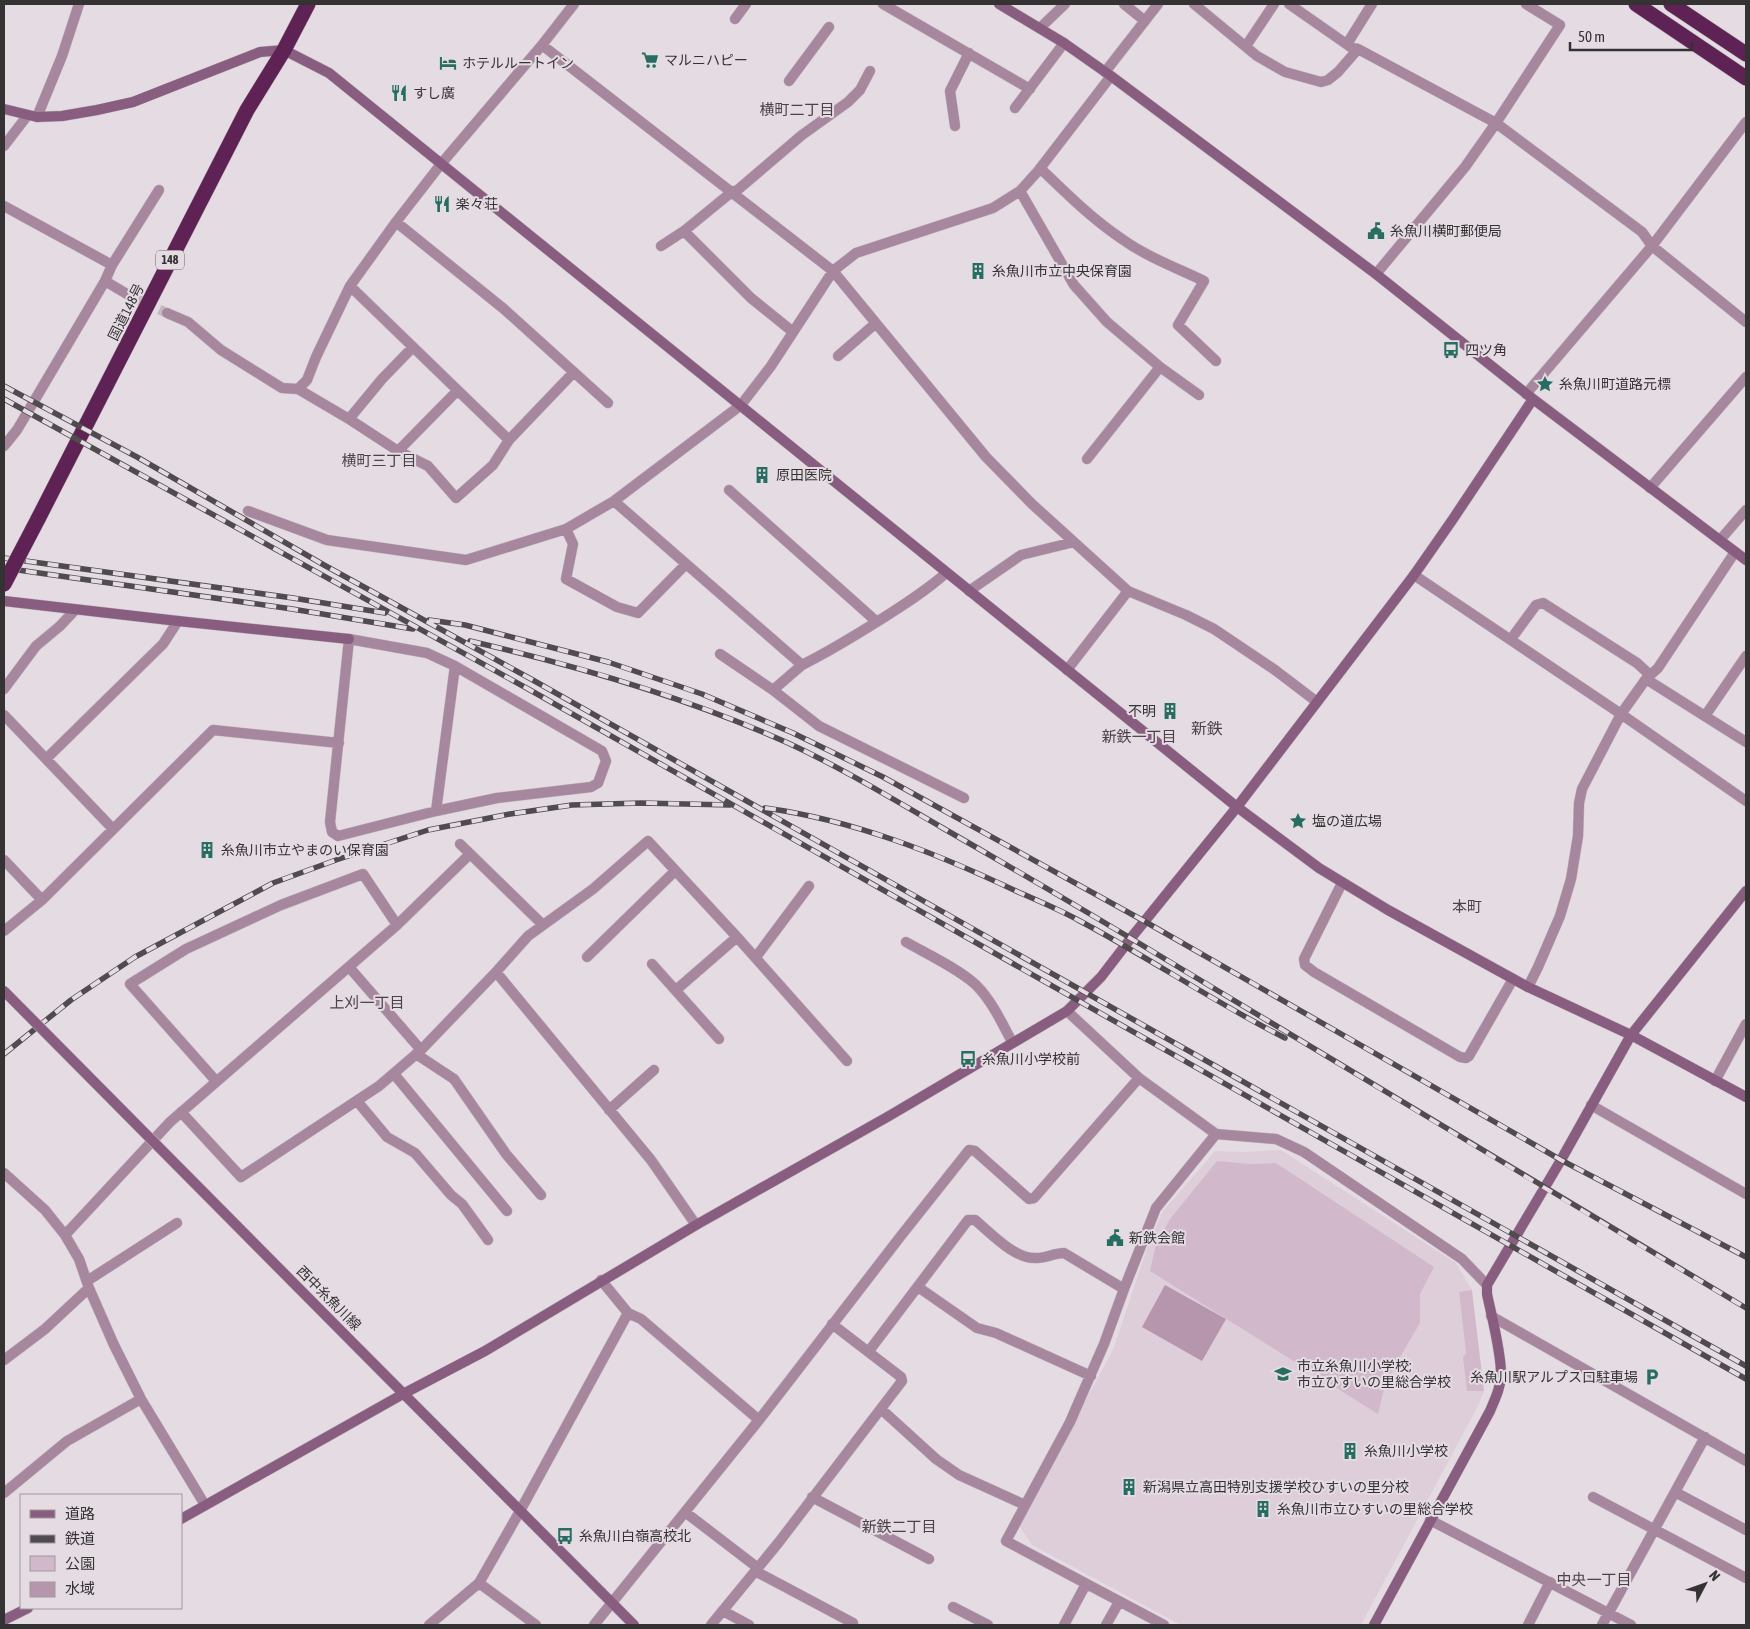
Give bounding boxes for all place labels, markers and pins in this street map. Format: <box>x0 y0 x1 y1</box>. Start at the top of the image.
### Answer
supermarket icon: マルニハピー <box>640 50 660 70</box>
place label: マルニハピー <box>664 52 748 68</box>
hotel icon: ホテルルートイン <box>438 53 458 73</box>
place label: ホテルルートイン <box>462 55 574 71</box>
restaurant icon: すし廣 <box>389 83 409 103</box>
place label: すし廣 <box>413 85 455 101</box>
restaurant icon: 楽々荘 <box>432 194 452 214</box>
place label: 楽々荘 <box>456 196 498 212</box>
public building icon: 糸魚川横町郵便局 <box>1366 221 1386 241</box>
place label: 糸魚川横町郵便局 <box>1390 223 1502 239</box>
building icon: 糸魚川市立中央保育園 <box>968 261 988 281</box>
place label: 糸魚川市立中央保育園 <box>992 263 1132 279</box>
bus stop icon: 四ツ角 <box>1441 340 1461 360</box>
place label: 四ツ角 <box>1465 342 1507 358</box>
place icon: 糸魚川町道路元標 <box>1535 374 1555 394</box>
place label: 糸魚川町道路元標 <box>1559 376 1671 392</box>
building icon: 原田医院 <box>752 465 772 485</box>
place label: 原田医院 <box>776 467 832 483</box>
building icon: 不明 <box>1160 701 1180 721</box>
place label: 不明 <box>1128 703 1156 719</box>
place icon: 塩の道広場 <box>1288 811 1308 831</box>
place label: 塩の道広場 <box>1312 813 1382 829</box>
building icon: 糸魚川市立やまのい保育園 <box>197 840 217 860</box>
place label: 糸魚川市立やまのい保育園 <box>221 842 389 858</box>
bus stop icon: 糸魚川小学校前 <box>958 1049 978 1069</box>
place label: 糸魚川小学校前 <box>982 1051 1080 1067</box>
public building icon: 新鉄会館 <box>1105 1228 1125 1248</box>
place label: 新鉄会館 <box>1129 1230 1185 1246</box>
place label: 市立糸魚川小学校; 市立ひすいの里総合学校 <box>1297 1358 1451 1390</box>
school or university icon: 市立糸魚川小学校; 市立ひすいの里総合学校 <box>1273 1364 1293 1384</box>
parking icon: 糸魚川駅アルプス口駐車場 <box>1642 1367 1662 1387</box>
place label: 糸魚川駅アルプス口駐車場 <box>1470 1369 1638 1385</box>
building icon: 糸魚川小学校 <box>1340 1441 1360 1461</box>
place label: 糸魚川小学校 <box>1364 1443 1448 1459</box>
building icon: 新潟県立高田特別支援学校ひすいの里分校 <box>1119 1477 1139 1497</box>
place label: 新潟県立高田特別支援学校ひすいの里分校 <box>1143 1479 1409 1495</box>
building icon: 糸魚川市立ひすいの里総合学校 <box>1253 1499 1273 1519</box>
place label: 糸魚川市立ひすいの里総合学校 <box>1277 1501 1473 1517</box>
bus stop icon: 糸魚川白嶺高校北 <box>555 1526 575 1546</box>
place label: 糸魚川白嶺高校北 <box>579 1528 691 1544</box>

